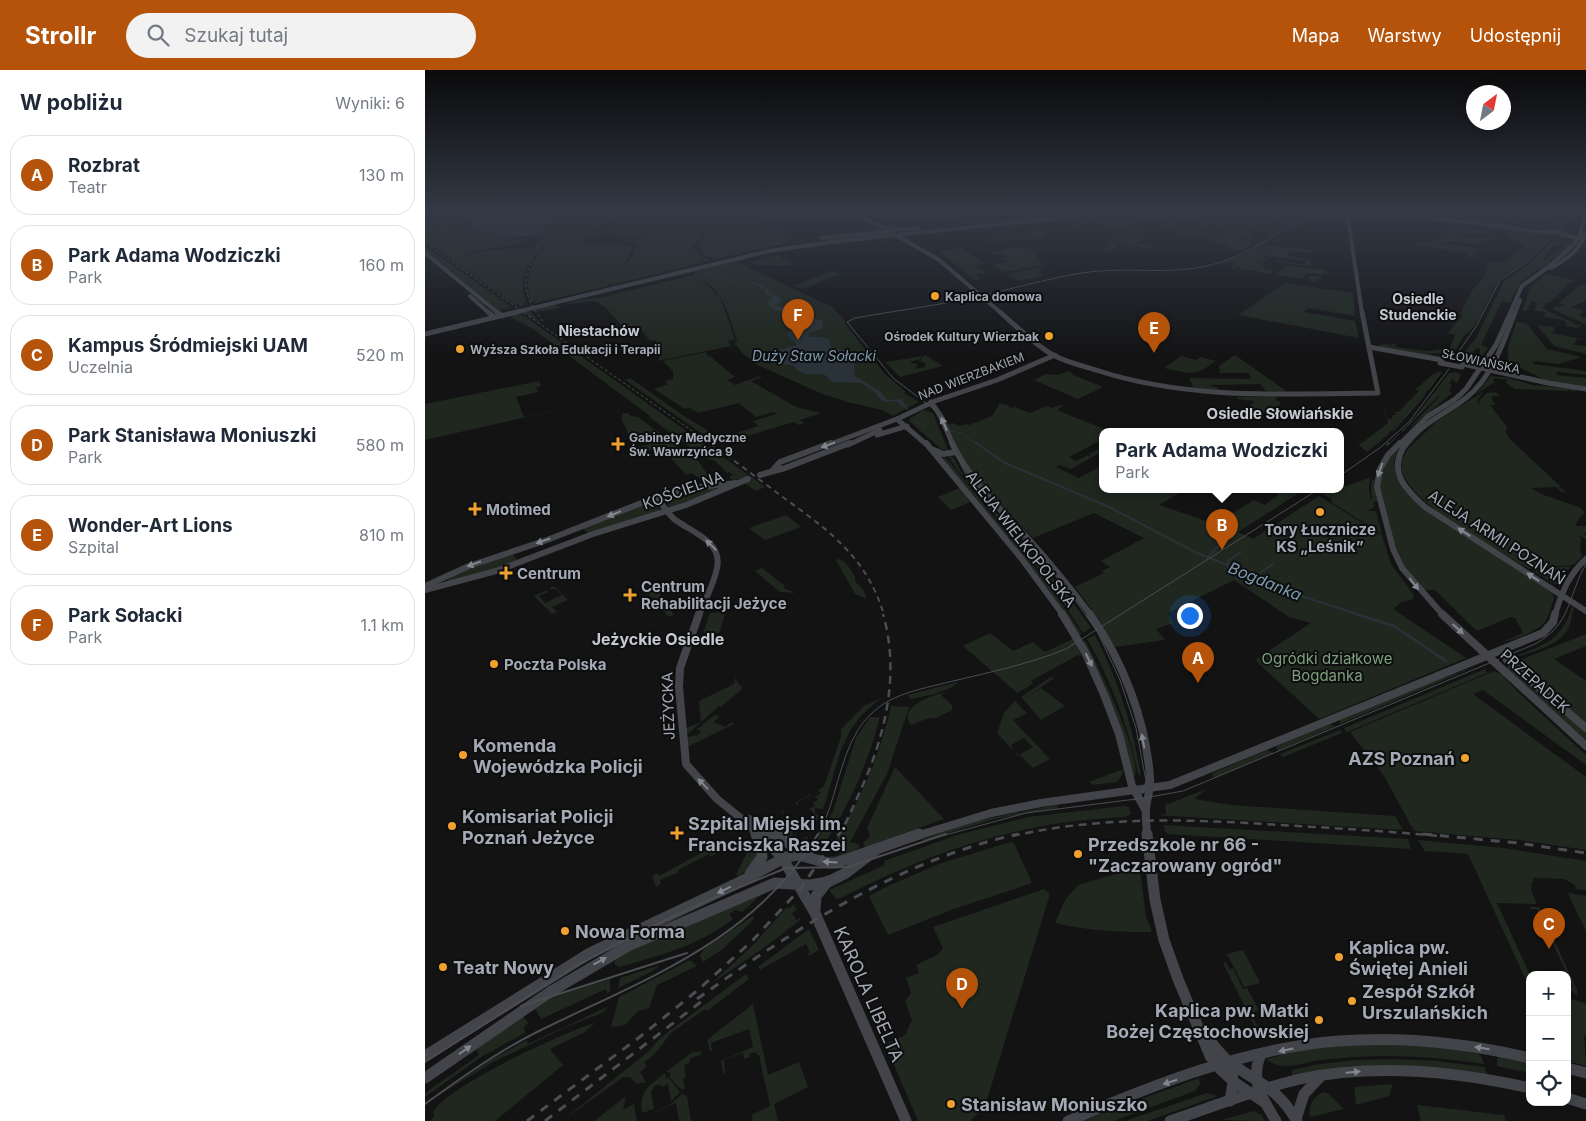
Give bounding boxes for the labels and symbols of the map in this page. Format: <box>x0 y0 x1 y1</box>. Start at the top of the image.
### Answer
north arrow <box>1466 85 1511 130</box>
place label: Kaplica domowa <box>945 289 1042 304</box>
marker: Kaplica domowa <box>929 290 941 302</box>
district label: Osiedle Studenckie <box>1379 290 1457 323</box>
pin: F <box>782 299 814 340</box>
pin: E <box>1138 312 1170 353</box>
district label: Niestachów <box>558 322 640 339</box>
place label: Ośrodek Kultury Wierzbak <box>884 329 1039 344</box>
marker: Ośrodek Kultury Wierzbak <box>1043 330 1055 342</box>
place label: Wyższa Szkoła Edukacji i Terapii <box>470 342 661 357</box>
marker: Wyższa Szkoła Edukacji i Terapii <box>454 343 466 355</box>
street label: SŁOWIAŃSKA <box>1440 345 1522 377</box>
water label: Duży Staw Sołacki <box>752 347 876 364</box>
street label: NAD WIERZBAKIEM <box>916 349 1026 403</box>
district label: Osiedle Słowiańskie <box>1207 404 1353 423</box>
one-way arrow <box>940 417 948 431</box>
place label: Gabinety Medyczne Św. Wawrzyńca 9 <box>629 430 746 459</box>
marker: Gabinety Medyczne Św. Wawrzyńca 9 <box>611 437 625 451</box>
one-way arrow <box>820 442 835 449</box>
one-way arrow <box>1376 463 1383 478</box>
street label: KOŚCIELNA <box>640 467 726 513</box>
street label: ALEJA WIELKOPOLSKA <box>962 467 1080 611</box>
street label: ALEJA ARMII POZNAŃ <box>1425 485 1569 589</box>
place label: Motimed <box>486 500 551 519</box>
marker: Motimed <box>468 502 482 516</box>
marker: Tory Łucznicze KS „Leśnik” <box>1314 506 1326 518</box>
pin: B <box>1206 509 1238 550</box>
one-way arrow <box>606 510 621 518</box>
place label: Tory Łucznicze KS „Leśnik” <box>1264 520 1376 556</box>
one-way arrow <box>1457 528 1470 537</box>
one-way arrow <box>535 537 550 545</box>
one-way arrow <box>705 539 717 551</box>
water label: Bogdanka <box>1225 557 1305 605</box>
one-way arrow <box>466 560 481 568</box>
place label: Centrum <box>517 564 581 583</box>
marker: Centrum <box>499 566 513 580</box>
one-way arrow <box>1526 572 1540 582</box>
place label: Centrum Rehabilitacji Jeżyce <box>641 577 787 613</box>
one-way arrow <box>1409 577 1420 590</box>
marker: Centrum Rehabilitacji Jeżyce <box>623 588 637 602</box>
your location <box>1177 603 1203 629</box>
one-way arrow <box>1451 624 1464 635</box>
district label: Jeżyckie Osiedle <box>592 629 724 649</box>
pin: A <box>1182 642 1214 683</box>
street label: PRZEPADEK <box>1497 645 1573 717</box>
park label: Ogródki działkowe Bogdanka <box>1262 649 1392 685</box>
one-way arrow <box>1085 652 1093 667</box>
place label: Poczta Polska <box>504 655 606 674</box>
marker: Poczta Polska <box>488 658 500 670</box>
street label: JEŻYCKA <box>657 672 679 740</box>
one-way arrow <box>1139 732 1147 748</box>
place label: Komenda Wojewódzka Policji <box>473 735 643 777</box>
place label: AZS Poznań <box>1348 748 1455 769</box>
marker: Komenda Wojewódzka Policji <box>457 749 469 761</box>
marker: AZS Poznań <box>1459 752 1471 764</box>
one-way arrow <box>697 779 709 791</box>
place label: Komisariat Policji Poznań Jeżyce <box>462 806 613 848</box>
place label: Szpital Miejski im. Franciszka Raszei <box>688 813 847 855</box>
marker: Komisariat Policji Poznań Jeżyce <box>446 820 458 832</box>
marker: Szpital Miejski im. Franciszka Raszei <box>670 826 684 840</box>
place label: Przedszkole nr 66 - "Zaczarowany ogród" <box>1088 834 1282 876</box>
marker: Przedszkole nr 66 - "Zaczarowany ogród" <box>1072 848 1084 860</box>
one-way arrow <box>821 857 837 865</box>
one-way arrow <box>717 886 731 894</box>
pin: C <box>1533 908 1565 949</box>
place label: Nowa Forma <box>575 921 685 942</box>
street label: KAROLA LIBELTA <box>830 923 908 1065</box>
marker: Nowa Forma <box>559 925 571 937</box>
place label: Kaplica pw. Świętej Anieli <box>1349 937 1468 979</box>
marker: Kaplica pw. Świętej Anieli <box>1333 951 1345 963</box>
one-way arrow <box>594 956 607 965</box>
place label: Teatr Nowy <box>453 957 554 978</box>
marker: Teatr Nowy <box>437 961 449 973</box>
pin: D <box>946 968 978 1009</box>
place label: Zespół Szkół Urszulańskich <box>1362 981 1488 1023</box>
marker: Zespół Szkół Urszulańskich <box>1346 995 1358 1007</box>
place label: Kaplica pw. Matki Bożej Częstochowskiej <box>1106 1000 1309 1042</box>
marker: Kaplica pw. Matki Bożej Częstochowskiej <box>1313 1014 1325 1026</box>
one-way arrow <box>458 1044 471 1055</box>
one-way arrow <box>1474 1044 1490 1052</box>
one-way arrow <box>1277 1046 1293 1054</box>
one-way arrow <box>1345 1068 1361 1076</box>
one-way arrow <box>1163 1079 1178 1086</box>
place label: Stanisław Moniuszko <box>961 1094 1148 1115</box>
marker: Stanisław Moniuszko <box>945 1098 957 1110</box>

